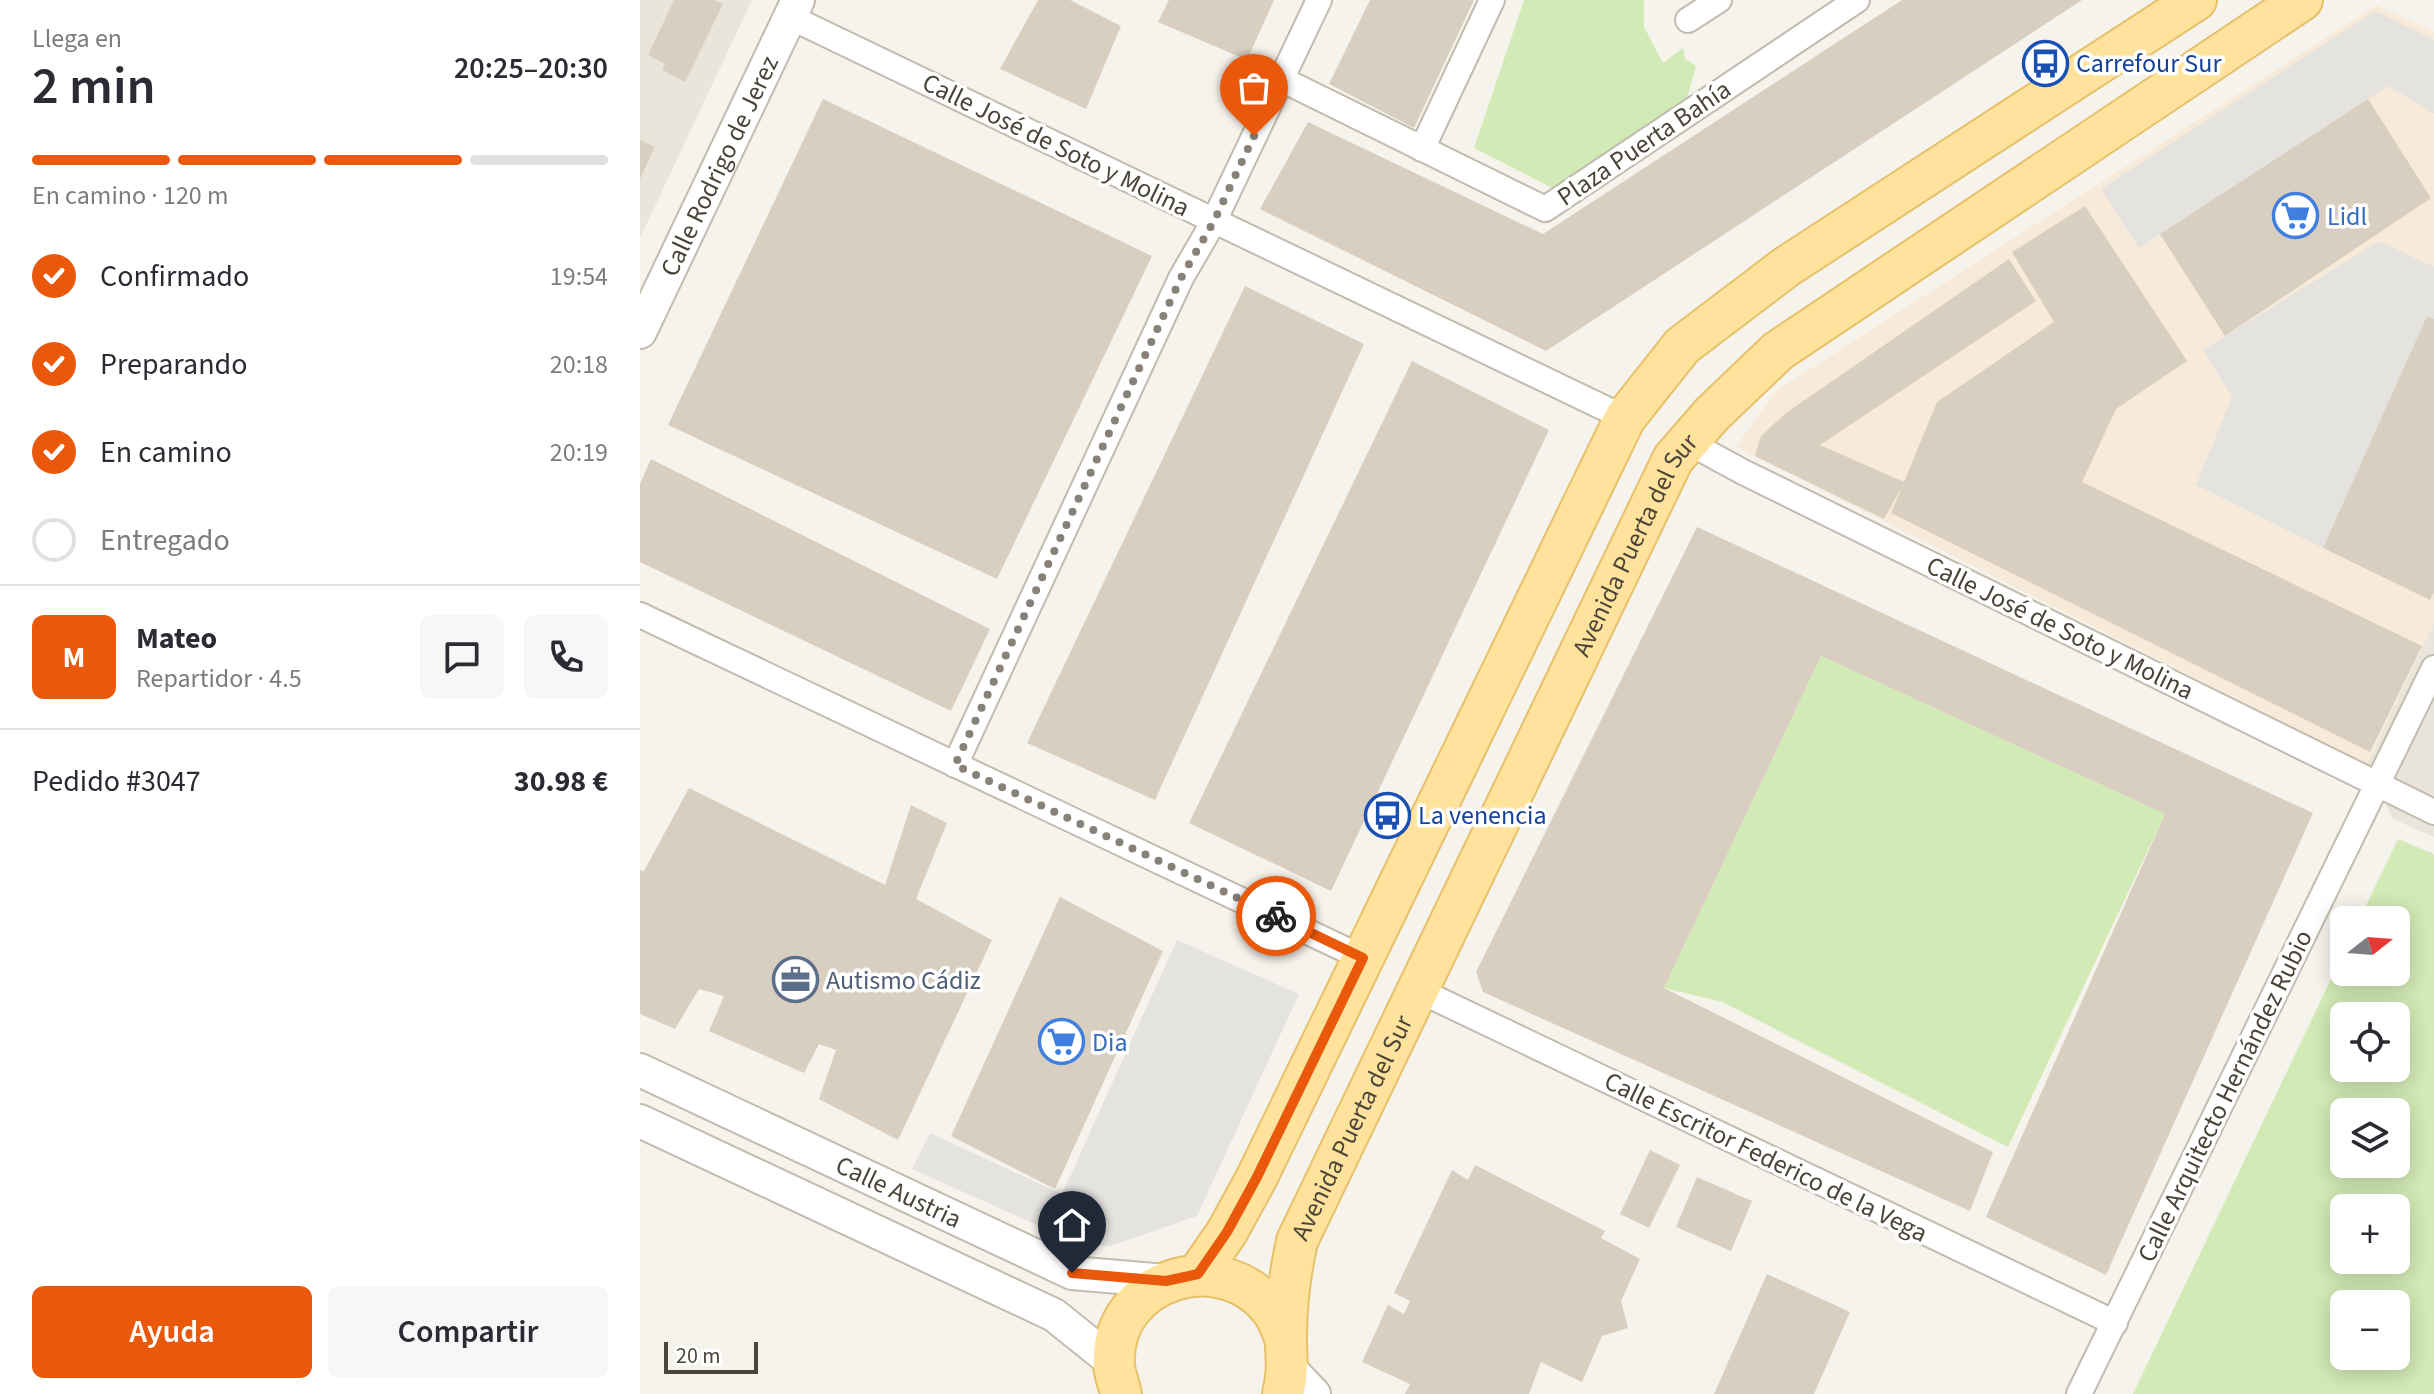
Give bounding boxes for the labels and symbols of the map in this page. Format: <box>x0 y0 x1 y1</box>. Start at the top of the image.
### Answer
bus stop icon: Carrefour Sur <box>2021 39 2069 87</box>
place label: Carrefour Sur <box>2076 45 2222 82</box>
street label: Calle Rodrigo de Jerez <box>651 49 787 282</box>
pin <box>1220 54 1288 136</box>
street label: Calle José de Soto y Molina <box>916 64 1196 226</box>
street label: Plaza Puerta Bahía <box>1550 71 1738 215</box>
supermarket icon: Lidl <box>2272 192 2320 240</box>
place label: Lidl <box>2327 198 2367 235</box>
street label: Avenida Puerta del Sur <box>1562 424 1707 662</box>
street label: Calle José de Soto y Molina <box>1920 547 2200 709</box>
bus stop icon: La venencia <box>1363 791 1411 839</box>
place label: La venencia <box>1418 797 1547 834</box>
courier <box>1236 876 1316 956</box>
north arrow <box>2330 906 2410 986</box>
street label: Calle Arquitecto Hernández Rubio <box>2128 924 2322 1268</box>
office icon: Autismo Cádiz <box>771 956 819 1004</box>
place label: Autismo Cádiz <box>826 962 981 999</box>
street label: Avenida Puerta del Sur <box>1282 1008 1422 1246</box>
supermarket icon: Dia <box>1037 1018 1085 1066</box>
place label: Dia <box>1092 1024 1128 1061</box>
street label: Calle Escritor Federico de la Vega <box>1598 1062 1934 1252</box>
street label: Calle Austria <box>830 1146 968 1237</box>
pin <box>1038 1191 1106 1273</box>
scale bar <box>664 1338 758 1374</box>

